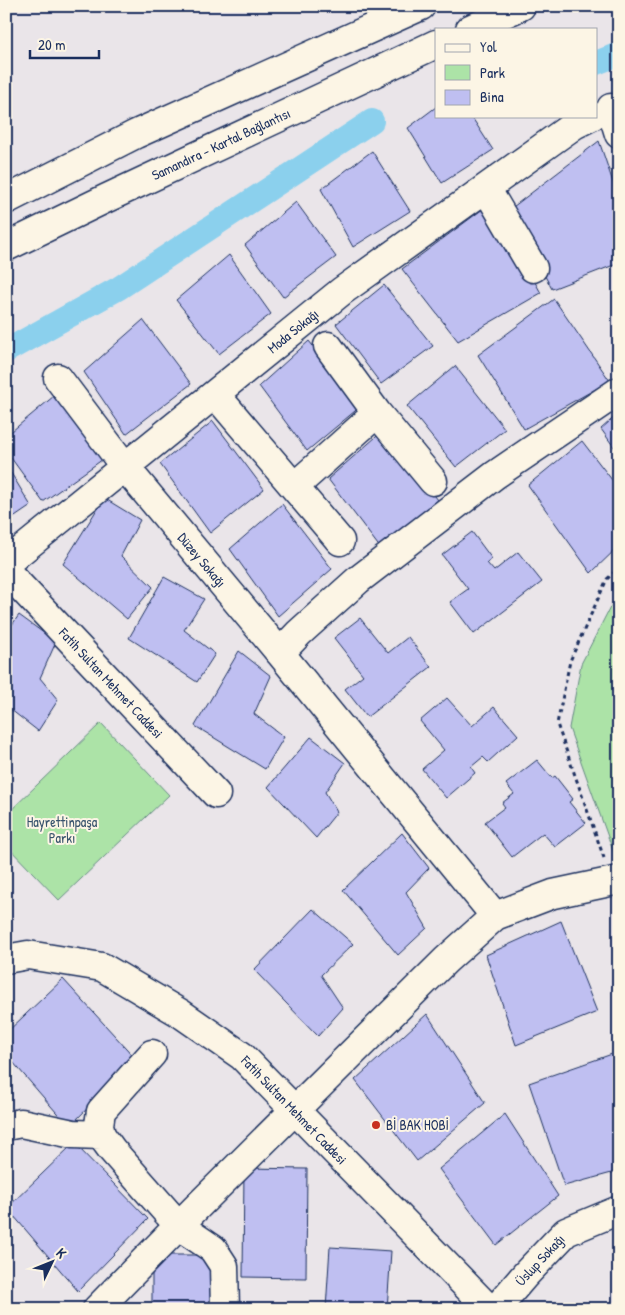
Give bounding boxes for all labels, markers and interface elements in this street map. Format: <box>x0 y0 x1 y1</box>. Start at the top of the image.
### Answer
scale bar <box>30 28 99 60</box>
legend <box>435 28 598 118</box>
text: 20 m <box>38 34 65 55</box>
text: Yol <box>480 36 497 57</box>
text: Park <box>480 62 505 83</box>
text: Bina <box>480 86 504 107</box>
street label: Samandıra - Kartal Bağlantısı <box>148 103 294 185</box>
street label: Moda Sokağı <box>263 304 323 358</box>
street label: Düzey Sokağı <box>173 528 231 592</box>
street label: Fatih Sultan Mehmet Caddesi <box>54 623 168 742</box>
park label: Hayrettinpaşa Parkı <box>27 812 98 847</box>
street label: Fatih Sultan Mehmet Caddesi <box>237 1050 351 1168</box>
place label: Bİ BAK HOBİ <box>386 1115 449 1134</box>
marker: Bİ BAK HOBİ <box>370 1119 382 1131</box>
street label: Üslup Sokağı <box>511 1230 569 1290</box>
north arrow <box>28 1238 78 1288</box>
text: K <box>52 1244 72 1262</box>

